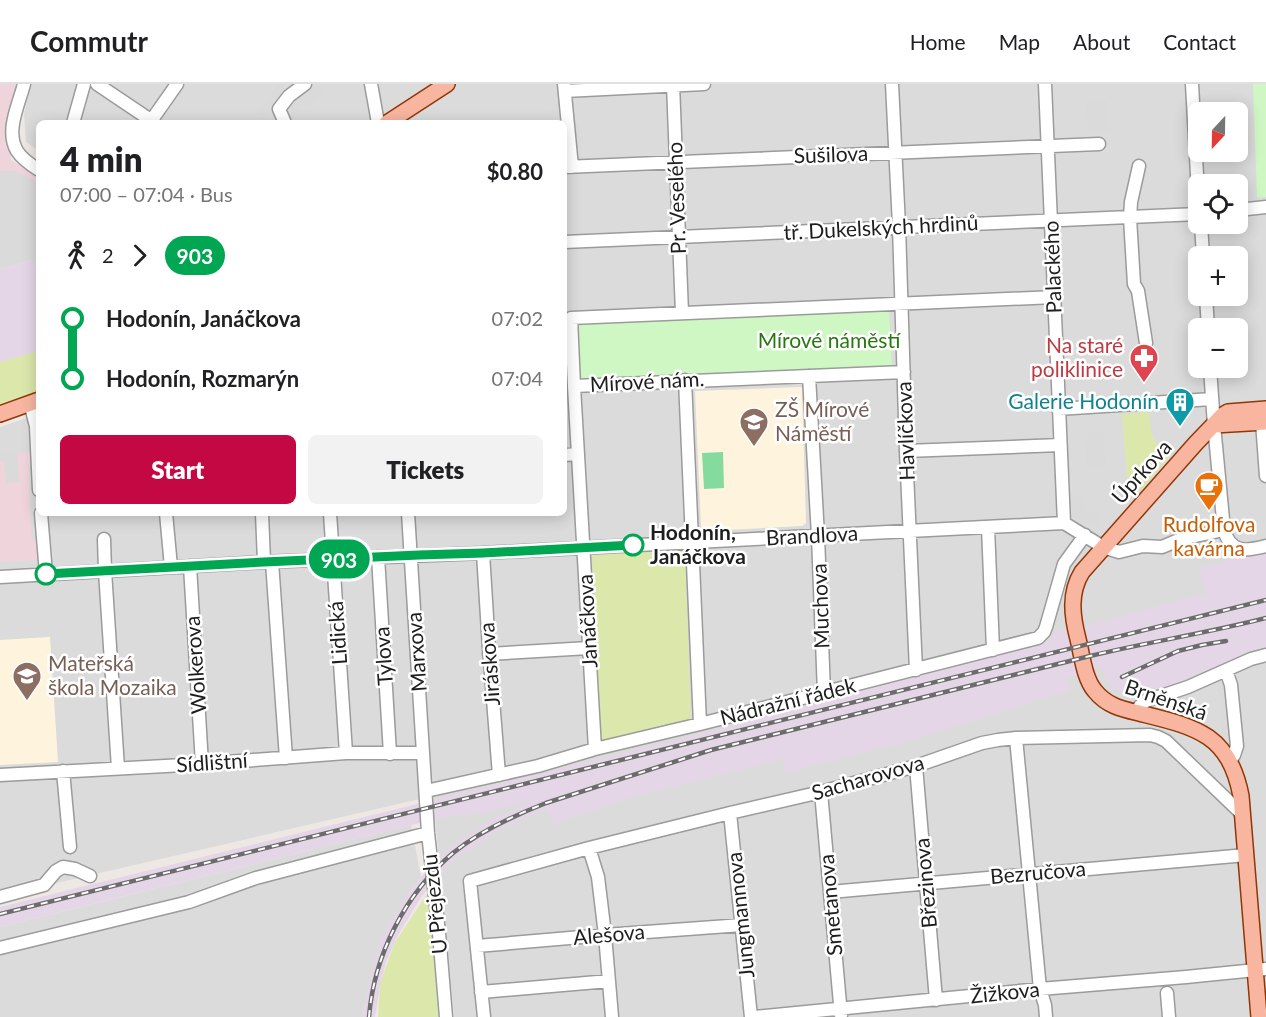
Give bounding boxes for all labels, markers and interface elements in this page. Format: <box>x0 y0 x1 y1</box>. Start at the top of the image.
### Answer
text: Commutr <box>30 24 148 58</box>
text: Home <box>910 29 966 54</box>
text: Map <box>999 29 1040 54</box>
text: About <box>1073 29 1130 54</box>
text: Contact <box>1163 29 1236 54</box>
north arrow <box>1188 102 1248 162</box>
map controls <box>1188 102 1248 378</box>
text: 4 min <box>60 139 142 179</box>
street label: Sušilova <box>793 140 869 167</box>
street label: Pr. Veselého <box>661 141 690 255</box>
text: $0.80 <box>487 158 543 185</box>
button: locate <box>1188 174 1248 234</box>
text: 07:00 – 07:04 · Bus <box>60 182 233 206</box>
street label: tř. Dukelských hrdinů <box>783 209 979 244</box>
street label: Palackého <box>1037 220 1066 314</box>
icon: walk <box>60 239 93 272</box>
icon: forward <box>123 239 156 272</box>
text: 2 <box>102 243 114 267</box>
text: 903 <box>177 243 213 268</box>
button: + <box>1188 246 1248 306</box>
text: Hodonín, Janáčkova <box>106 305 301 332</box>
text: 07:02 <box>492 306 543 330</box>
button: − <box>1188 318 1248 378</box>
park label: Mírové náměstí <box>758 327 901 352</box>
place label: Na staré poliklinice <box>1031 332 1123 381</box>
pharmacy icon: Na staré poliklinice <box>1128 342 1160 384</box>
text: Hodonín, Rozmarýn <box>106 365 299 392</box>
street label: Mírové nám. <box>589 365 705 396</box>
text: 07:04 <box>492 366 543 390</box>
street label: Havlíčkova <box>890 381 919 481</box>
building icon: Galerie Hodonín <box>1164 386 1196 428</box>
place label: Galerie Hodonín <box>1008 388 1159 413</box>
place label: ZŠ Mírové Náměstí <box>775 396 869 445</box>
school or university icon: ZŠ Mírové Náměstí <box>738 406 770 448</box>
street label: Úprkova <box>1106 434 1176 508</box>
button: Start <box>60 435 296 504</box>
button: Tickets <box>308 435 543 504</box>
cafe icon: Rudolfova kavárna <box>1193 470 1225 512</box>
place label: Rudolfova kavárna <box>1163 511 1255 560</box>
place label: Hodonín, Janáčkova <box>650 519 746 568</box>
street label: Brandlova <box>765 520 859 549</box>
marker: Hodonín, Janáčkova <box>622 534 644 556</box>
line badge: 903 <box>304 540 374 578</box>
text: 903 <box>321 547 357 572</box>
unlabelled marker <box>35 563 57 585</box>
street label: Muchova <box>806 563 833 649</box>
street label: Janáčkova <box>572 574 601 669</box>
street label: Lidická <box>322 600 351 666</box>
street label: Marxova <box>400 611 431 693</box>
street label: Wolkerova <box>179 615 210 715</box>
street label: Jiráskova <box>473 622 504 707</box>
street label: Tylova <box>368 626 397 686</box>
place label: Mateřská škola Mozaika <box>48 650 177 699</box>
school or university icon: Mateřská škola Mozaika <box>11 660 43 702</box>
street label: Nádražní řádek <box>717 672 858 729</box>
street label: Brněnská <box>1122 673 1211 724</box>
street label: Sídlištní <box>175 746 249 776</box>
street label: Sacharovova <box>808 749 927 805</box>
street label: Březinova <box>908 837 941 929</box>
street label: Jungmannova <box>720 851 759 979</box>
street label: U Přejezdu <box>416 853 451 955</box>
street label: Smetanova <box>813 853 846 957</box>
street label: Bezručova <box>989 855 1087 888</box>
street label: Alešova <box>572 918 646 949</box>
street label: Žižkova <box>969 975 1041 1008</box>

